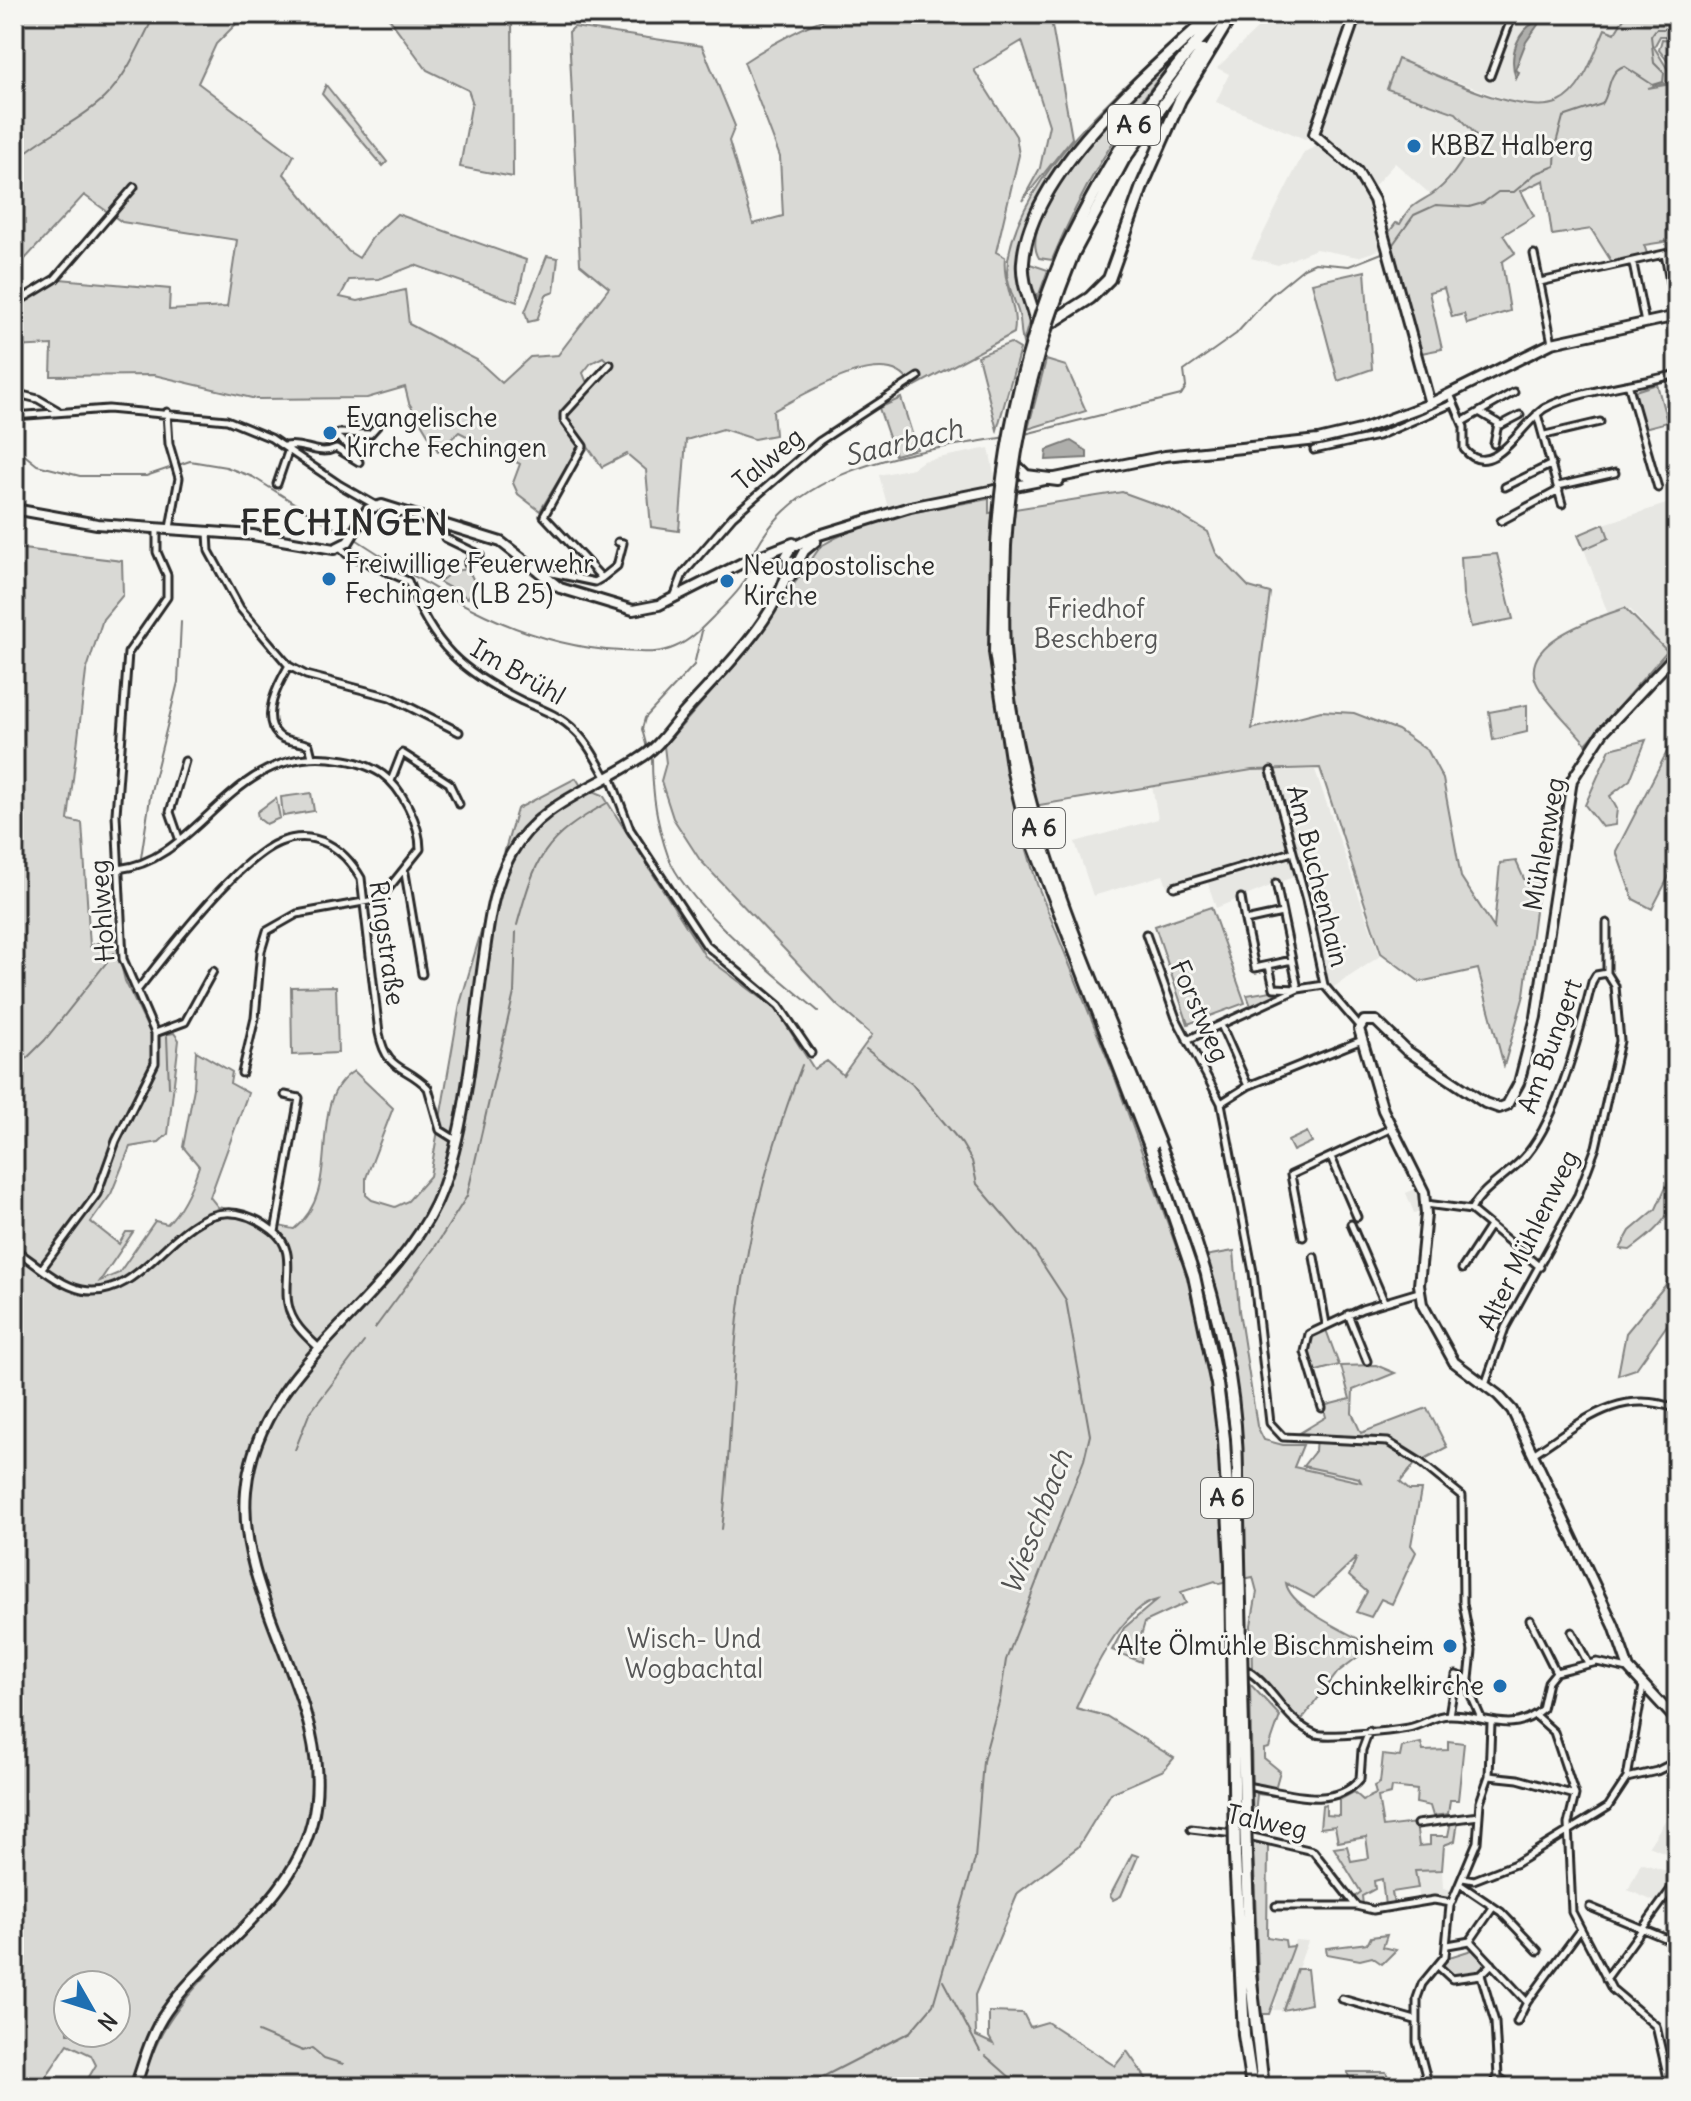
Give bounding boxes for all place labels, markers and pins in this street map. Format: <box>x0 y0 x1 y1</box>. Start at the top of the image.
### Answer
place label: KBBZ Halberg <box>1430 129 1594 162</box>
marker: KBBZ Halberg <box>1405 137 1423 155</box>
place label: Evangelische Kirche Fechingen <box>346 401 547 464</box>
marker: Evangelische Kirche Fechingen <box>321 424 339 442</box>
place label: Freiwillige Feuerwehr Fechingen (LB 25) <box>345 547 594 610</box>
place label: Neuapostolische Kirche <box>743 549 935 612</box>
marker: Freiwillige Feuerwehr Fechingen (LB 25) <box>320 570 338 588</box>
marker: Neuapostolische Kirche <box>718 572 736 590</box>
place label: Alte Ölmühle Bischmisheim <box>1117 1629 1434 1662</box>
marker: Alte Ölmühle Bischmisheim <box>1441 1637 1459 1655</box>
place label: Schinkelkirche <box>1316 1669 1484 1702</box>
marker: Schinkelkirche <box>1491 1677 1509 1695</box>

